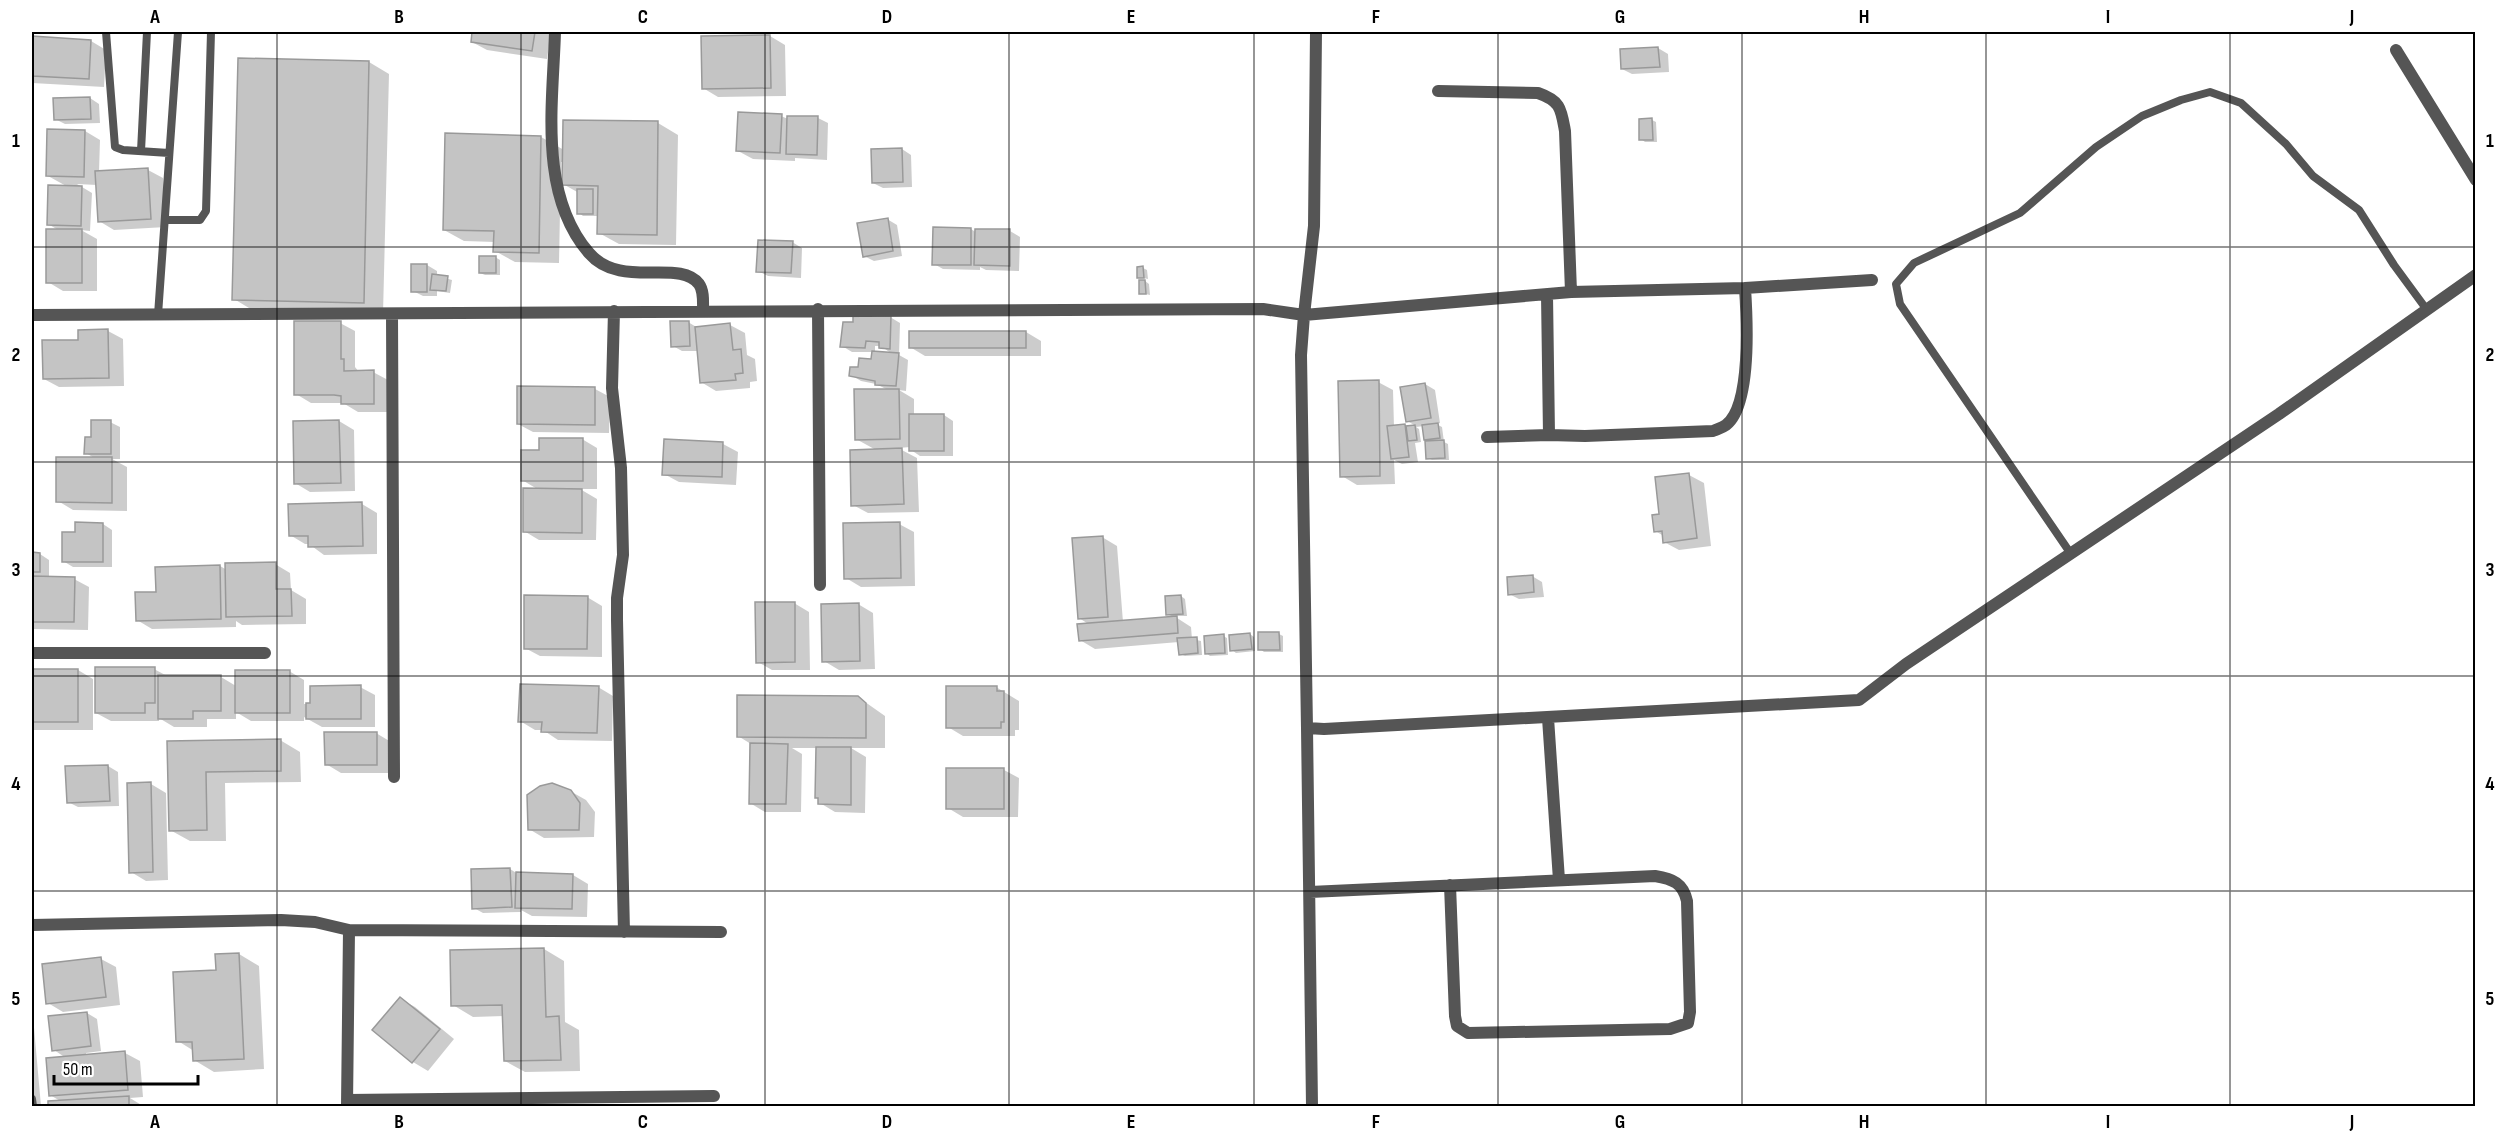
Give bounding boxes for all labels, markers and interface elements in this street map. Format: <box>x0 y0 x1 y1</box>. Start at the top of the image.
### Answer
text: A <box>149 5 160 29</box>
text: B <box>394 5 404 29</box>
text: C <box>638 5 648 29</box>
text: D <box>882 5 892 29</box>
text: E <box>1127 5 1135 29</box>
text: F <box>1372 5 1380 29</box>
text: G <box>1615 5 1625 29</box>
text: H <box>1859 5 1869 29</box>
text: I <box>2106 5 2110 29</box>
text: J <box>2349 5 2354 29</box>
text: 1 <box>12 129 20 153</box>
text: 1 <box>2486 129 2494 153</box>
text: 2 <box>12 343 20 367</box>
text: 2 <box>2486 343 2494 367</box>
text: 3 <box>12 558 21 582</box>
text: 3 <box>2486 558 2495 582</box>
text: 4 <box>11 772 21 796</box>
text: 4 <box>2485 772 2495 796</box>
text: 5 <box>12 987 21 1011</box>
text: 5 <box>2486 987 2495 1011</box>
scale bar <box>54 1048 198 1086</box>
text: 50 m <box>63 1059 93 1080</box>
text: A <box>149 1110 160 1134</box>
text: B <box>394 1110 404 1134</box>
text: C <box>638 1110 648 1134</box>
text: D <box>882 1110 892 1134</box>
text: E <box>1127 1110 1135 1134</box>
text: F <box>1372 1110 1380 1134</box>
text: G <box>1615 1110 1625 1134</box>
text: H <box>1859 1110 1869 1134</box>
text: I <box>2106 1110 2110 1134</box>
text: J <box>2349 1110 2354 1134</box>

